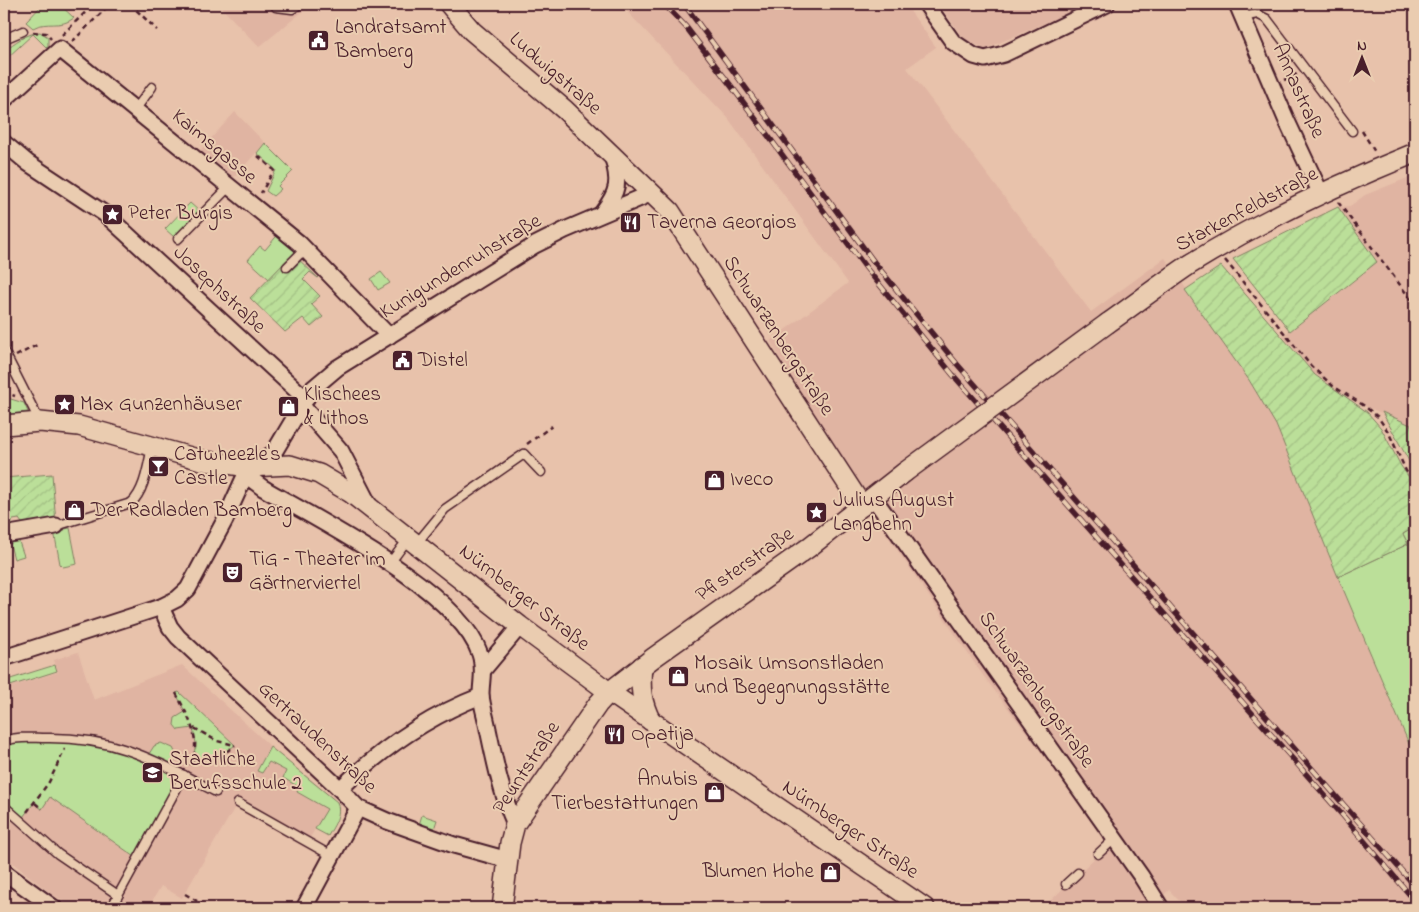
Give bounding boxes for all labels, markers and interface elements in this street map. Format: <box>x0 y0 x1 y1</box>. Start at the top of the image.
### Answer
place label: Landratsamt Bamberg <box>334 13 447 69</box>
street label: Ludwigstraße <box>501 25 608 125</box>
public building icon: Landratsamt Bamberg <box>307 28 331 52</box>
north arrow <box>1336 32 1386 82</box>
text: N <box>1357 36 1367 57</box>
street label: Annastraße <box>1264 39 1332 144</box>
street label: Kaimsgasse <box>163 102 264 194</box>
street label: Starkenfeldstraße <box>1170 159 1324 260</box>
place label: Peter Burgis <box>128 199 233 231</box>
place icon: Peter Burgis <box>100 202 124 226</box>
street label: Kunigundenruhstraße <box>374 206 549 329</box>
place label: Taverna Georgios <box>647 208 797 240</box>
restaurant icon: Taverna Georgios <box>619 211 643 235</box>
street label: Josephstraße <box>166 239 273 342</box>
street label: Schwarzenbergstraße <box>713 250 841 423</box>
place label: Distel <box>417 346 468 376</box>
public building icon: Distel <box>390 349 414 373</box>
place label: Klischees & Lithos <box>304 380 381 434</box>
place label: Max Gunzenhäuser <box>80 390 242 420</box>
place icon: Max Gunzenhäuser <box>52 393 76 417</box>
shop icon: Klischees & Lithos <box>276 395 300 419</box>
place label: Catwheezle's Castle <box>174 440 281 494</box>
bar icon: Catwheezle's Castle <box>146 455 170 479</box>
place label: Iveco <box>730 465 773 495</box>
shop icon: Iveco <box>702 468 726 492</box>
place label: Julius August Langbehn <box>833 486 954 542</box>
place label: Der Radladen Bamberg <box>90 496 292 528</box>
shop icon: Der Radladen Bamberg <box>63 499 87 523</box>
place icon: Julius August Langbehn <box>805 501 829 525</box>
street label: Pfisterstraße <box>690 520 801 610</box>
street label: Nürnberger Straße <box>451 537 597 661</box>
place label: TiG – Theater im Gärtnerviertel <box>249 545 386 599</box>
theatre icon: TiG – Theater im Gärtnerviertel <box>221 560 245 584</box>
street label: Schwarzenbergstraße <box>969 605 1102 776</box>
place label: Mosaik Umsonstladen und Begegnungsstätte <box>694 649 890 705</box>
shop icon: Mosaik Umsonstladen und Begegnungsstätte <box>666 664 690 688</box>
street label: Gertraudenstraße <box>251 675 384 802</box>
street label: Peuntstraße <box>486 715 569 820</box>
place label: Opatija <box>631 720 694 750</box>
restaurant icon: Opatija <box>603 723 627 747</box>
place label: Staatliche Berufsschule 2 <box>168 745 302 799</box>
school or university icon: Staatliche Berufsschule 2 <box>141 760 165 784</box>
place label: Anubis Tierbestattungen <box>551 765 698 821</box>
street label: Nürnberger Straße <box>774 773 925 889</box>
shop icon: Anubis Tierbestattungen <box>702 780 726 804</box>
place label: Blumen Hohe <box>701 857 815 887</box>
shop icon: Blumen Hohe <box>818 860 842 884</box>

